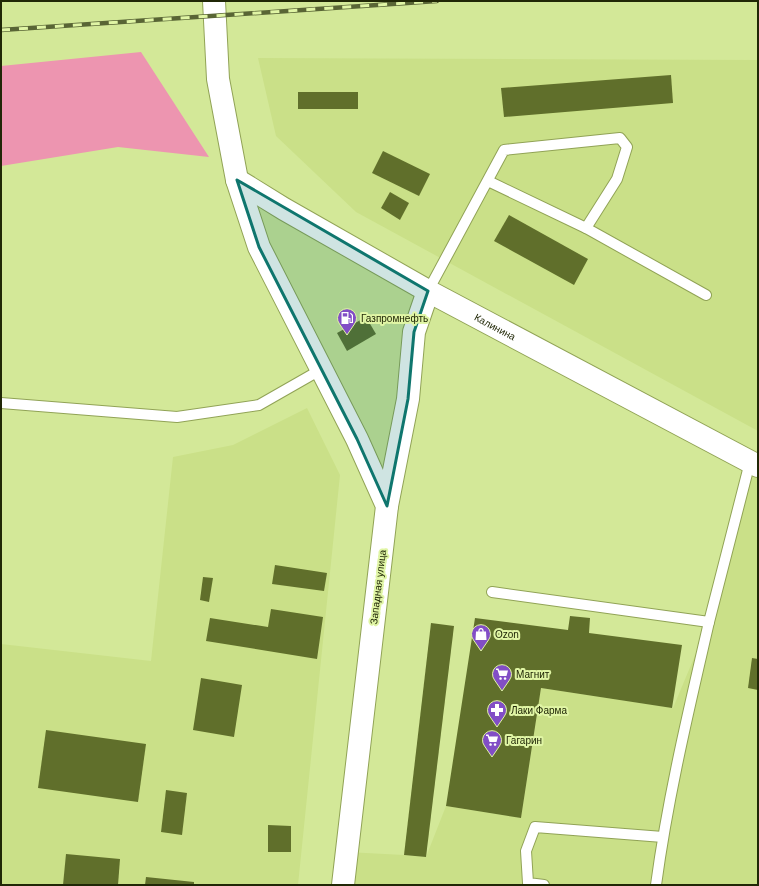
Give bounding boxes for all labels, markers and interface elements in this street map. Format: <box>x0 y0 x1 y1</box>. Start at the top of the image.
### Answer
fuel station icon: Газпромнефть <box>336 307 358 335</box>
street label: Калинина <box>473 311 518 342</box>
place label: Газпромнефть <box>361 313 428 324</box>
street label: Западная улица <box>368 549 388 625</box>
shop icon: Ozon <box>470 623 492 651</box>
place label: Ozon <box>495 629 519 640</box>
supermarket icon: Магнит <box>491 663 513 691</box>
place label: Магнит <box>516 669 550 680</box>
pharmacy icon: Лаки Фарма <box>486 699 508 727</box>
place label: Лаки Фарма <box>511 705 567 716</box>
supermarket icon: Гагарин <box>481 729 503 757</box>
place label: Гагарин <box>506 735 542 746</box>

